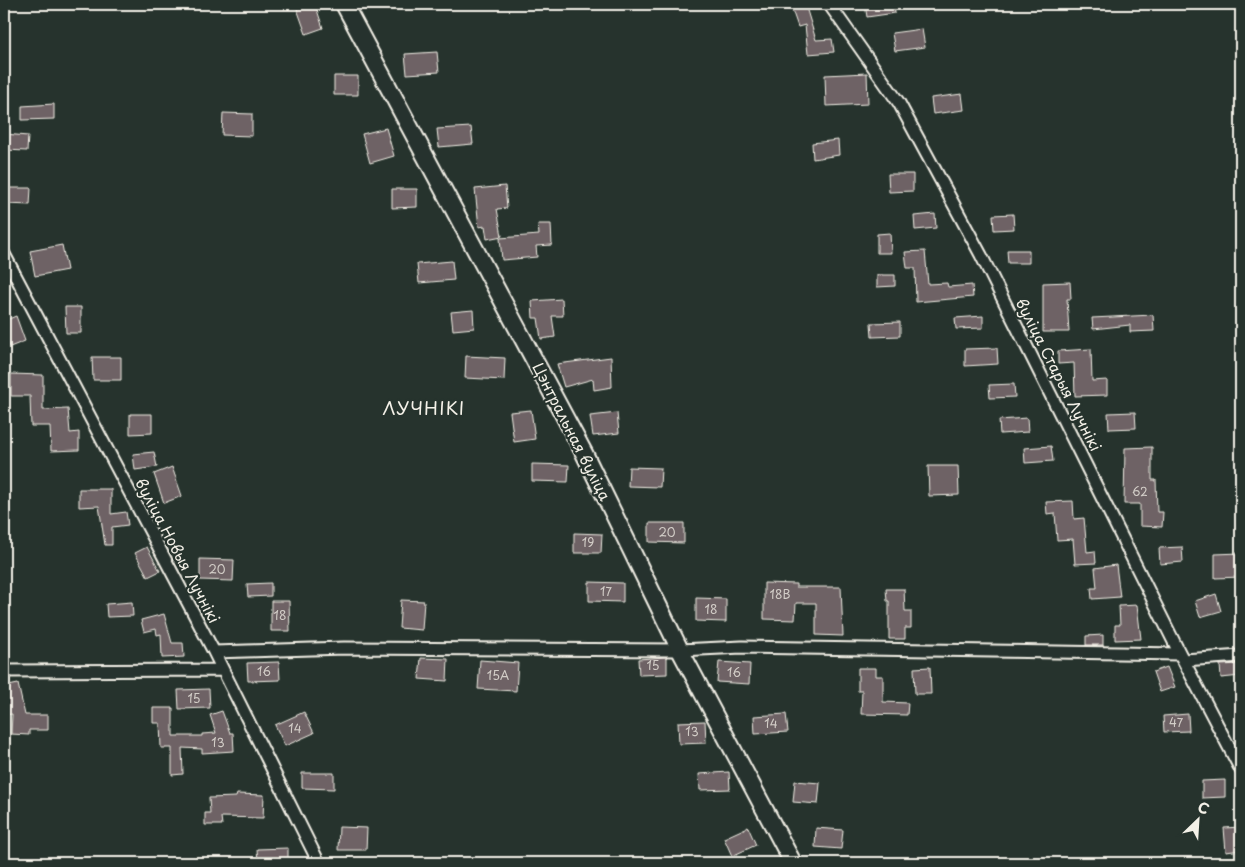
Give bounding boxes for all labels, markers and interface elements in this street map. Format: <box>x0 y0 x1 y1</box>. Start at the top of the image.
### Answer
street label: вуліца Старыя Лучнікі <box>1011 294 1108 455</box>
street label: Цэнтральная вуліца <box>527 358 618 505</box>
district label: ЛУЧНІКІ <box>383 394 465 421</box>
street label: вуліца Новыя Лучнікі <box>130 474 226 627</box>
house number: 62 <box>1132 482 1148 500</box>
house number: 20 <box>658 523 676 541</box>
house number: 19 <box>582 533 594 551</box>
house number: 20 <box>208 560 226 578</box>
house number: 17 <box>600 582 612 600</box>
house number: 18В <box>770 585 790 603</box>
house number: 18 <box>705 600 717 618</box>
house number: 18 <box>274 606 286 624</box>
house number: 15 <box>646 656 660 674</box>
house number: 16 <box>257 662 271 680</box>
house number: 16 <box>727 663 741 681</box>
house number: 15А <box>487 666 509 684</box>
house number: 15 <box>187 689 201 707</box>
house number: 47 <box>1169 713 1184 731</box>
house number: 14 <box>764 714 778 732</box>
house number: 14 <box>288 719 302 737</box>
house number: 13 <box>685 722 699 740</box>
house number: 13 <box>211 733 225 751</box>
north arrow <box>1172 794 1222 844</box>
text: С <box>1194 796 1213 820</box>

